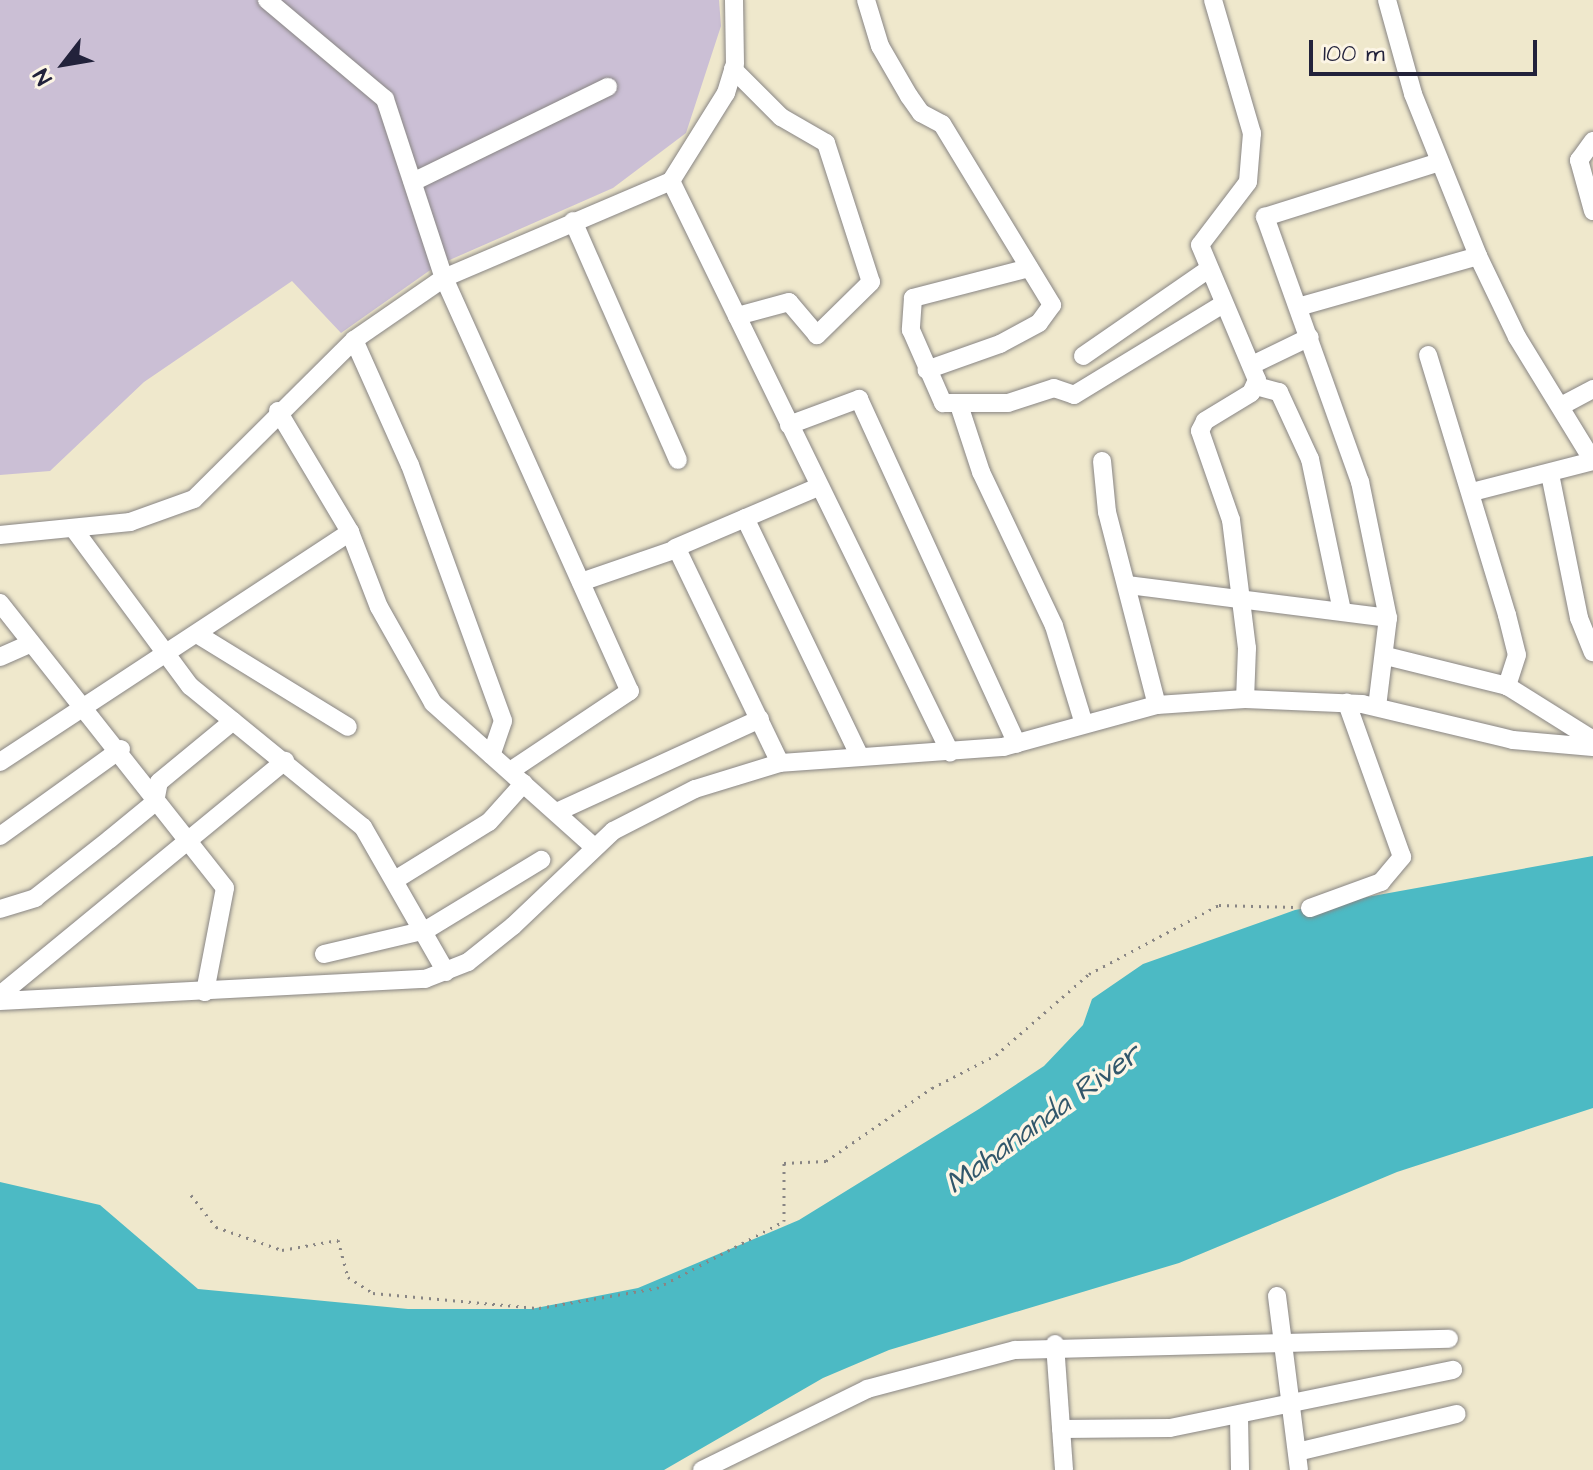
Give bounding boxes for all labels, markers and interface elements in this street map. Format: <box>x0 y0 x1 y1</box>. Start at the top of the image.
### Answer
north arrow <box>24 24 104 104</box>
scale bar <box>1313 24 1541 74</box>
text: 100 m <box>1323 37 1385 71</box>
text: N <box>26 63 60 91</box>
water label: Mahananda River <box>938 1036 1148 1202</box>

